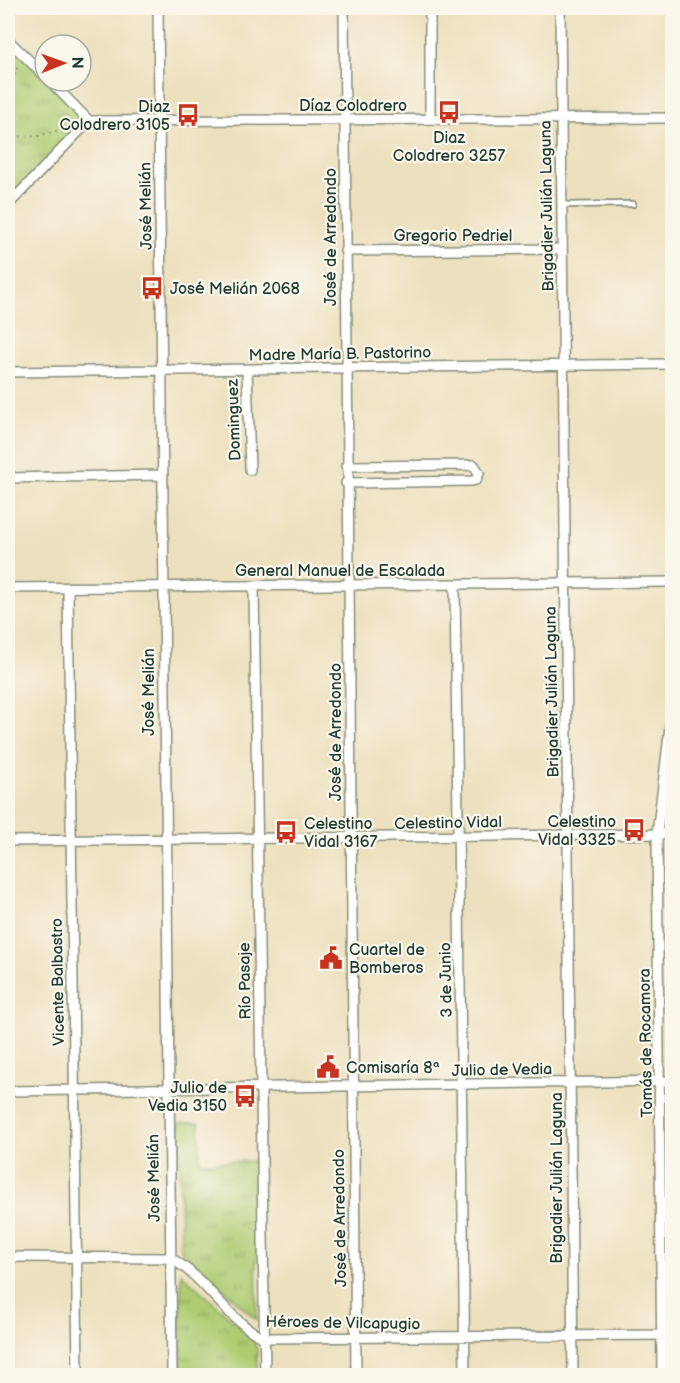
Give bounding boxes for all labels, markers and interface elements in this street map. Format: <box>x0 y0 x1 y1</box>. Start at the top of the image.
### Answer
north arrow <box>33 33 93 93</box>
text: N <box>67 57 86 69</box>
street label: Díaz Colodrero <box>299 97 407 116</box>
place label: Diaz Colodrero 3105 <box>59 98 170 135</box>
bus stop icon: Diaz Colodrero 3257 <box>436 99 462 125</box>
bus stop icon: Diaz Colodrero 3105 <box>175 102 201 128</box>
street label: Brigadier Julián Laguna <box>537 120 558 292</box>
place label: Diaz Colodrero 3257 <box>393 129 505 166</box>
street label: José Melián <box>136 162 157 250</box>
street label: José de Arredondo <box>322 168 341 306</box>
street label: Gregorio Pedriel <box>394 227 512 246</box>
bus stop icon: José Melián 2068 <box>139 275 165 301</box>
place label: José Melián 2068 <box>170 280 300 299</box>
street label: Madre María B. Pastorino <box>249 343 431 366</box>
street label: Dominguez <box>224 378 245 461</box>
street label: General Manuel de Escalada <box>235 562 445 581</box>
street label: Brigadier Julián Laguna <box>542 606 563 778</box>
street label: José Melián <box>140 648 159 736</box>
street label: José de Arredondo <box>327 663 346 801</box>
street label: Celestino Vidal <box>394 813 502 834</box>
place label: Celestino Vidal 3325 <box>538 813 616 850</box>
place label: Celestino Vidal 3167 <box>304 815 378 852</box>
bus stop icon: Celestino Vidal 3325 <box>621 817 647 843</box>
bus stop icon: Celestino Vidal 3167 <box>273 819 299 845</box>
street label: Vicente Balbastro <box>48 918 69 1046</box>
place label: Cuartel de Bomberos <box>349 941 425 978</box>
street label: Río Pasaje <box>235 942 256 1020</box>
street label: 3 de Junio <box>436 942 457 1018</box>
public building icon: Cuartel de Bomberos <box>318 945 344 971</box>
street label: Tomás de Rocamora <box>636 968 657 1118</box>
public building icon: Comisaría 8ª <box>315 1054 341 1080</box>
place label: Comisaría 8ª <box>346 1059 440 1078</box>
street label: Julio de Vedia <box>452 1060 552 1081</box>
place label: Julio de Vedia 3150 <box>148 1079 228 1116</box>
bus stop icon: Julio de Vedia 3150 <box>232 1083 258 1109</box>
street label: Brigadier Julián Laguna <box>548 1092 567 1264</box>
street label: José Melián <box>144 1134 165 1222</box>
street label: José de Arredondo <box>330 1149 351 1287</box>
street label: Héroes de Vilcapugio <box>265 1313 421 1334</box>

